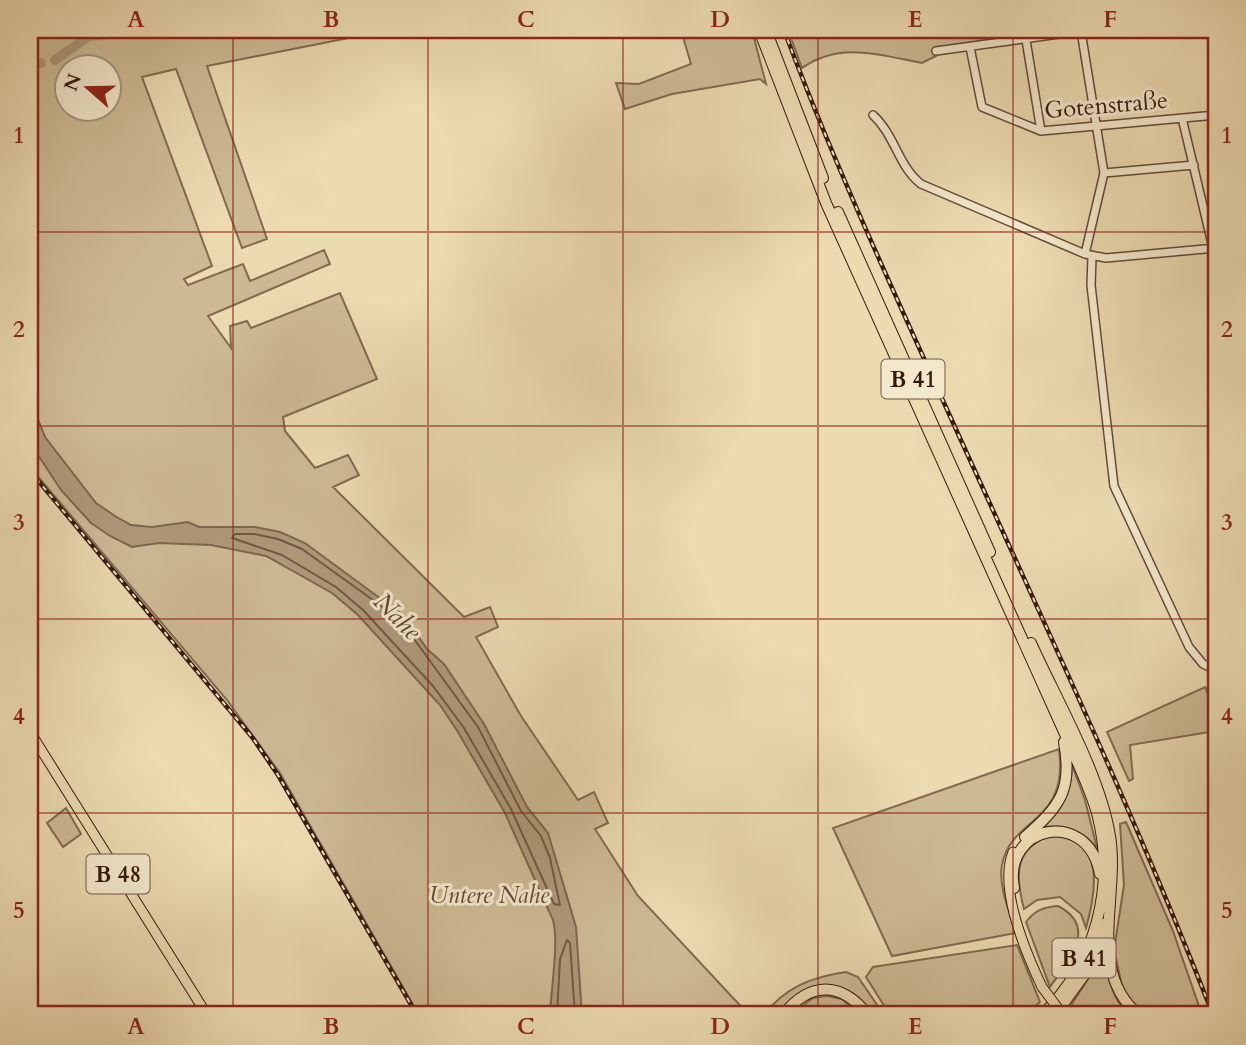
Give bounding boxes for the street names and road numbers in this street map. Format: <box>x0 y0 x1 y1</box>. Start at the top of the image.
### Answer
street label: Gotenstraße <box>1043 84 1169 127</box>
road number: B 41 <box>881 360 944 398</box>
road number: B 48 <box>86 854 150 894</box>
road number: B 41 <box>1052 939 1116 978</box>

